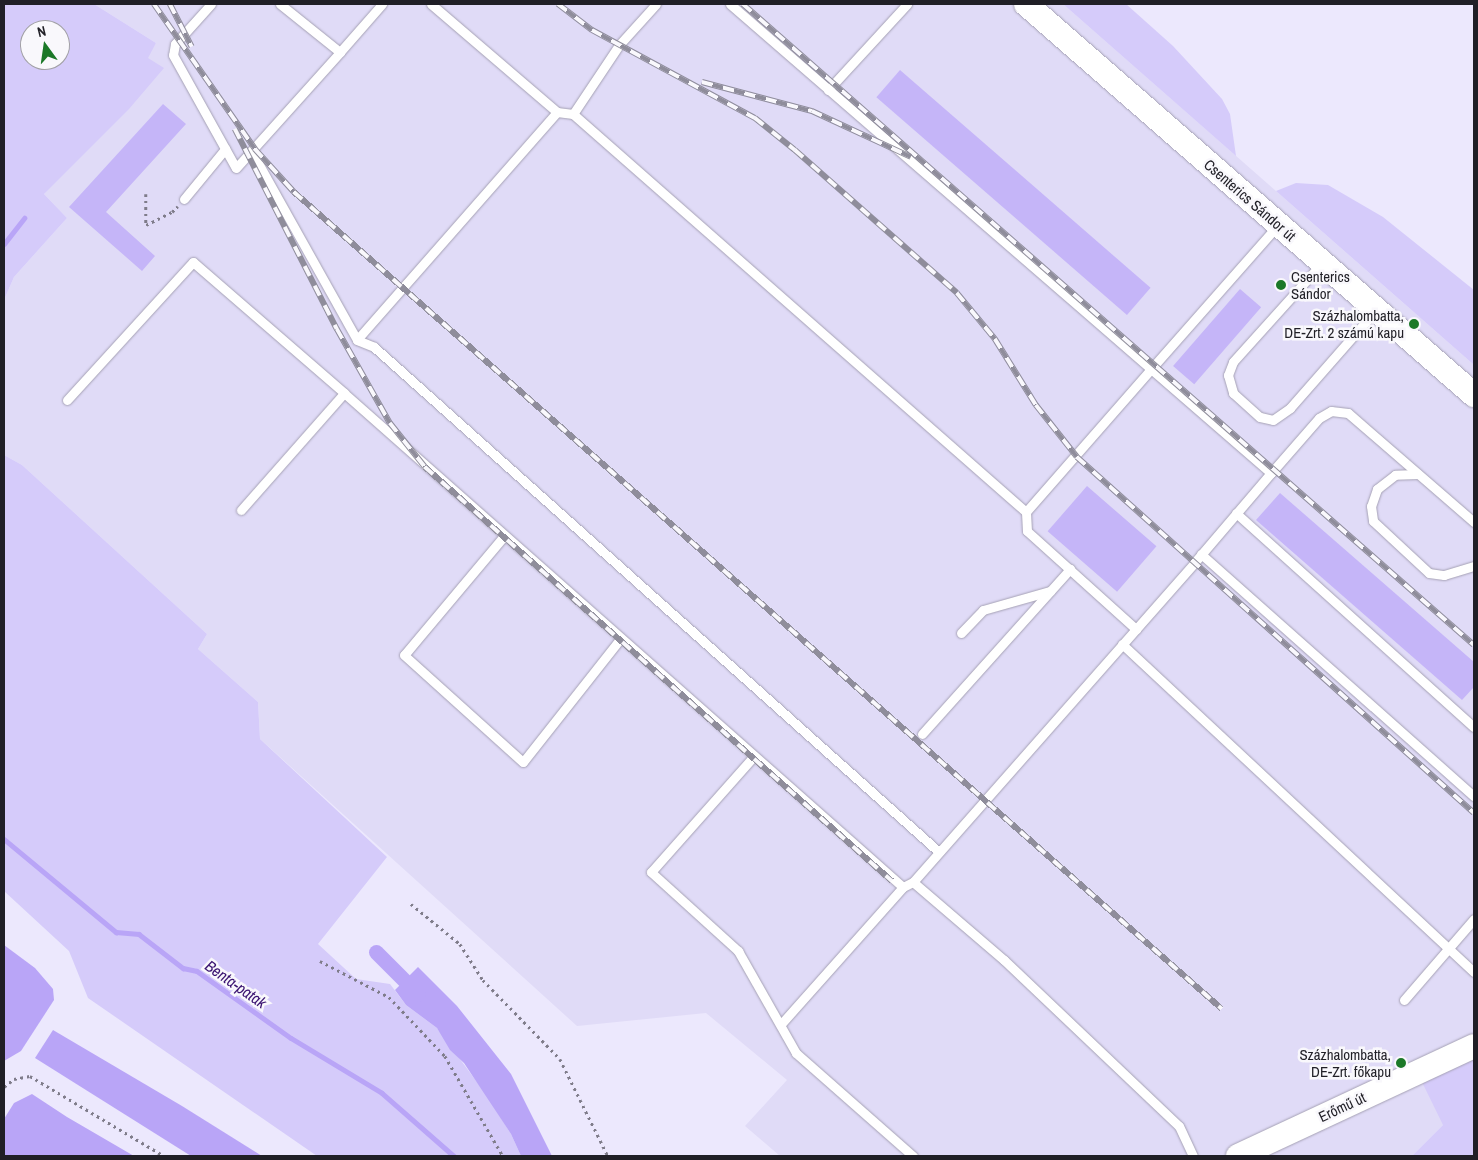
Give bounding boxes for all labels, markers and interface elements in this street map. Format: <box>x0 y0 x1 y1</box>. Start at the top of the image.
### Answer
north arrow <box>20 20 70 70</box>
text: N <box>35 22 48 41</box>
street label: Csenterics Sándor út <box>1200 155 1300 245</box>
place label: Csenterics Sándor <box>1291 267 1350 302</box>
marker: Csenterics Sándor <box>1275 279 1287 291</box>
place label: Százhalombatta, DE-Zrt. 2 számú kapu <box>1284 306 1404 341</box>
marker: Százhalombatta, DE-Zrt. 2 számú kapu <box>1408 318 1420 330</box>
water label: Benta-patak <box>202 956 270 1012</box>
place label: Százhalombatta, DE-Zrt. főkapu <box>1299 1045 1391 1080</box>
marker: Százhalombatta, DE-Zrt. főkapu <box>1395 1057 1407 1069</box>
street label: Erőmű út <box>1316 1088 1368 1126</box>

